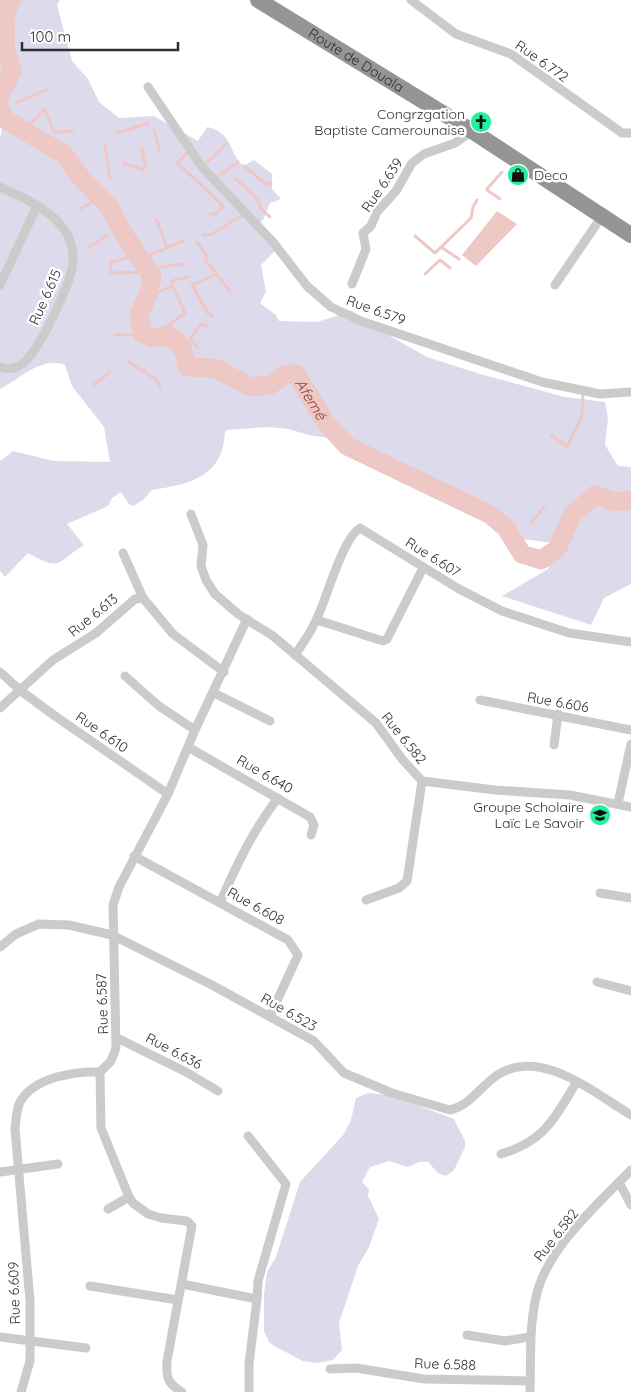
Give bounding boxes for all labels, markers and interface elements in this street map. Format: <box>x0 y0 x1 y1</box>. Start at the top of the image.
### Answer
scale bar <box>22 20 179 52</box>
street label: Route de Douala <box>305 24 407 96</box>
text: 100 m <box>30 27 71 46</box>
street label: Rue 6.772 <box>512 36 572 86</box>
place label: Congrzgation Baptiste Camerounaise <box>314 105 465 139</box>
church icon: Congrzgation Baptiste Camerounaise <box>469 110 493 134</box>
street label: Rue 6.639 <box>357 154 407 216</box>
shop icon: Deco <box>506 163 530 187</box>
place label: Deco <box>534 166 568 184</box>
street label: Rue 6.615 <box>25 266 65 328</box>
street label: Rue 6.579 <box>344 291 408 329</box>
water label: Afemé <box>291 375 332 424</box>
street label: Rue 6.607 <box>402 533 464 581</box>
street label: Rue 6.613 <box>64 589 122 641</box>
street label: Rue 6.606 <box>526 688 591 716</box>
street label: Rue 6.610 <box>72 707 132 757</box>
street label: Rue 6.582 <box>378 708 431 768</box>
street label: Rue 6.640 <box>233 751 297 797</box>
place label: Groupe Scholaire Laïc Le Savoir <box>473 798 585 832</box>
school or university icon: Groupe Scholaire Laïc Le Savoir <box>588 803 612 827</box>
street label: Rue 6.608 <box>224 883 288 929</box>
street label: Rue 6.587 <box>92 973 112 1035</box>
street label: Rue 6.523 <box>258 989 320 1035</box>
street label: Rue 6.636 <box>143 1029 206 1074</box>
street label: Rue 6.582 <box>530 1205 582 1265</box>
street label: Rue 6.609 <box>4 1261 24 1325</box>
street label: Rue 6.588 <box>414 1354 476 1374</box>

